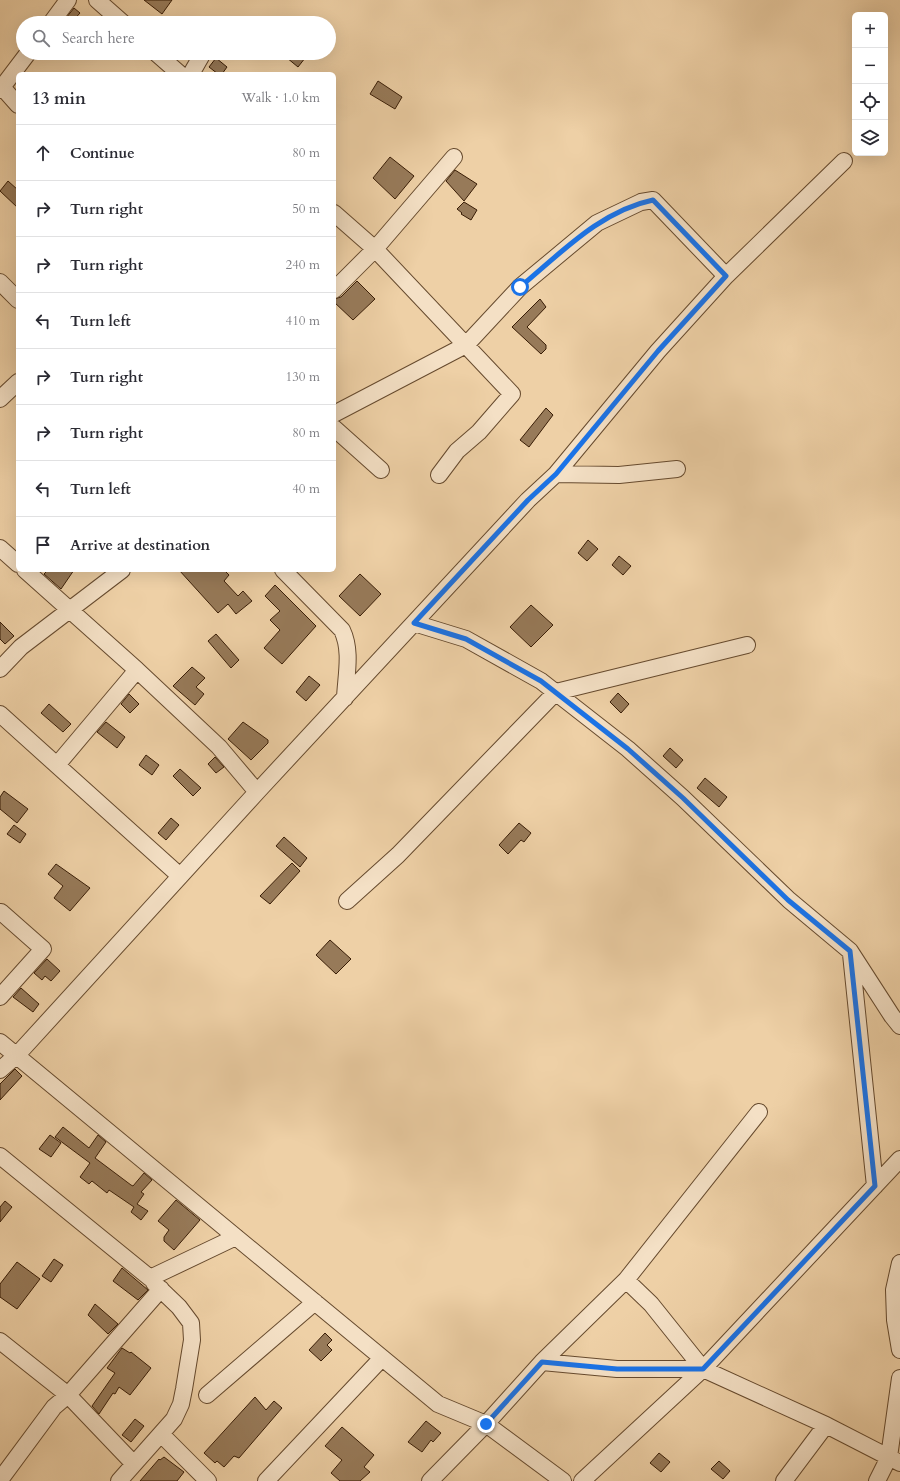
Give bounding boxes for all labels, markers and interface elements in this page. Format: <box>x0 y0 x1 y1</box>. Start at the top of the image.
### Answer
map controls <box>852 12 888 156</box>
button: + <box>852 12 888 48</box>
search box <box>16 16 336 60</box>
icon: search <box>30 27 52 49</box>
text: Search here <box>62 28 135 48</box>
button: − <box>852 48 888 84</box>
button: locate <box>852 84 888 120</box>
text: 13 min <box>32 87 86 110</box>
text: Walk · 1.0 km <box>241 89 320 107</box>
button: layers <box>852 120 888 156</box>
icon: ahead <box>32 142 54 164</box>
text: Continue <box>70 143 135 163</box>
text: 80 m <box>292 144 320 162</box>
icon: right <box>32 198 54 220</box>
text: Turn right <box>70 199 143 219</box>
text: 50 m <box>292 200 320 218</box>
icon: right <box>32 254 54 276</box>
text: Turn right <box>70 255 143 275</box>
text: 240 m <box>286 256 320 274</box>
route start <box>511 278 529 296</box>
icon: left <box>32 310 54 332</box>
text: Turn left <box>70 311 131 331</box>
text: 410 m <box>286 312 320 330</box>
icon: right <box>32 366 54 388</box>
text: Turn right <box>70 367 143 387</box>
text: 130 m <box>286 368 320 386</box>
icon: right <box>32 422 54 444</box>
text: Turn right <box>70 423 143 443</box>
text: 80 m <box>292 424 320 442</box>
icon: left <box>32 478 54 500</box>
text: Turn left <box>70 479 131 499</box>
text: 40 m <box>292 480 320 498</box>
icon: arrive <box>32 534 54 556</box>
text: Arrive at destination <box>70 535 210 555</box>
route end <box>477 1415 495 1433</box>

